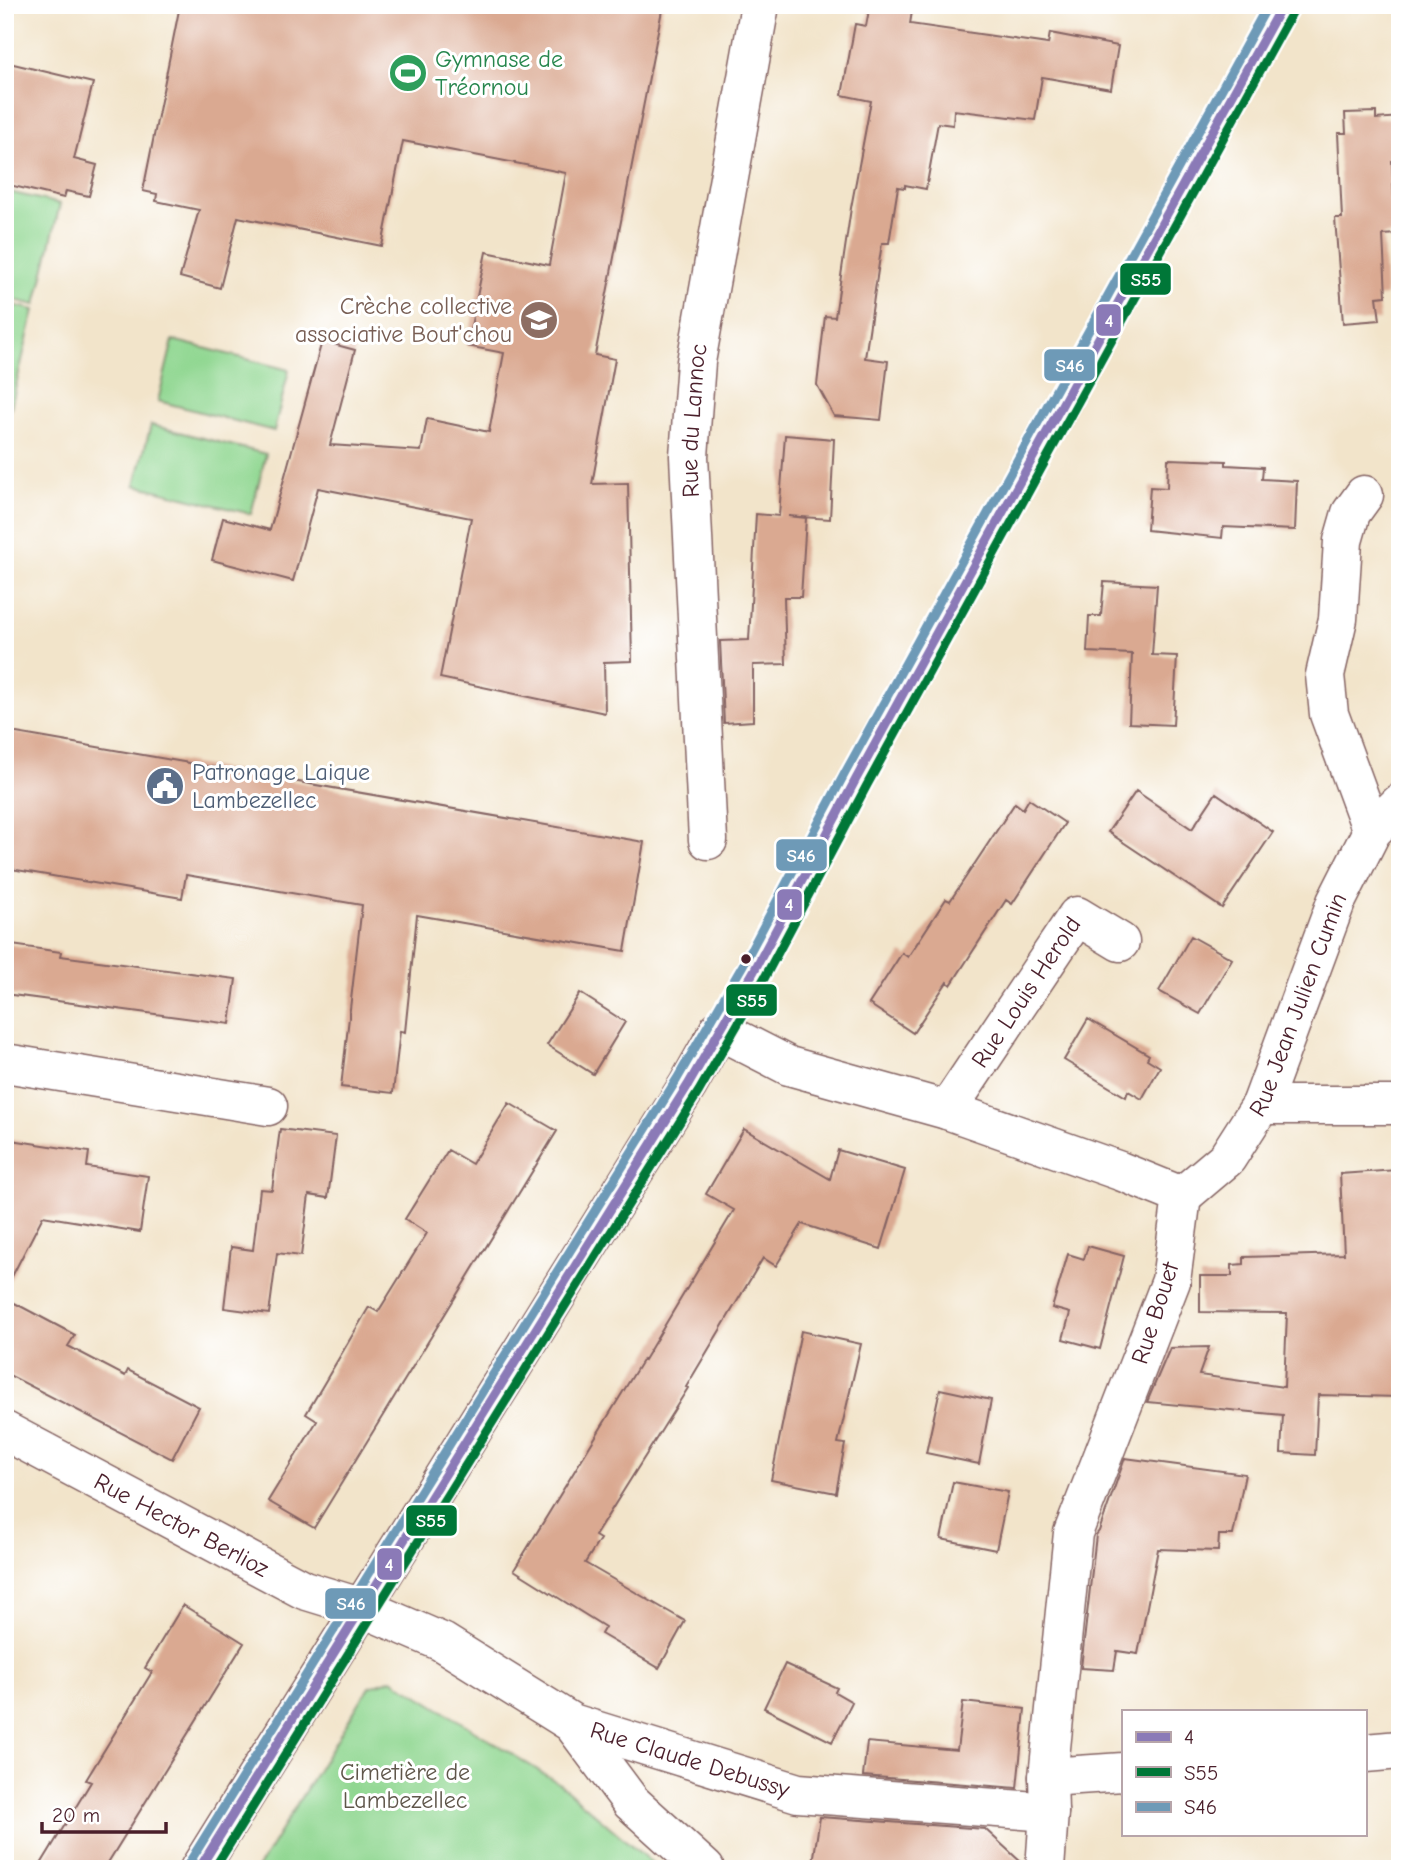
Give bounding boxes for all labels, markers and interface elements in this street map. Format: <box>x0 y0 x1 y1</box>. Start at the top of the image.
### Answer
place label: Gymnase de Tréornou <box>435 45 563 101</box>
sports icon: Gymnase de Tréornou <box>387 52 429 94</box>
line badge: S55 <box>1119 262 1172 296</box>
text: S55 <box>1131 269 1161 291</box>
place label: Crèche collective associative Bout'chou <box>295 292 512 348</box>
school or university icon: Crèche collective associative Bout'chou <box>518 299 560 341</box>
line badge: 4 <box>1095 303 1122 337</box>
text: 4 <box>1105 310 1114 332</box>
street label: Rue du Lannoc <box>675 341 713 498</box>
line badge: S46 <box>1043 348 1096 382</box>
text: S46 <box>1055 355 1085 377</box>
place label: Patronage Laique Lambezellec <box>192 758 370 814</box>
public building icon: Patronage Laique Lambezellec <box>144 765 186 807</box>
line badge: S46 <box>775 838 828 872</box>
text: S46 <box>786 845 816 867</box>
line badge: 4 <box>776 888 803 921</box>
street label: Rue Jean Julien Cumin <box>1243 888 1352 1122</box>
text: 4 <box>785 894 794 916</box>
street label: Rue Louis Herold <box>965 911 1087 1073</box>
unlabelled marker <box>739 952 753 966</box>
line badge: S55 <box>725 983 778 1017</box>
text: S55 <box>737 990 767 1012</box>
street label: Rue Bouet <box>1125 1258 1185 1367</box>
street label: Rue Hector Berlioz <box>90 1467 274 1583</box>
line badge: S55 <box>405 1504 458 1537</box>
text: S55 <box>416 1510 446 1532</box>
line badge: 4 <box>376 1547 403 1581</box>
text: 4 <box>385 1554 394 1576</box>
line badge: S46 <box>324 1587 377 1620</box>
text: S46 <box>336 1593 366 1615</box>
legend <box>1122 1710 1366 1836</box>
street label: Rue Claude Debussy <box>587 1716 793 1804</box>
text: 4 <box>1184 1725 1194 1749</box>
park label: Cimetière de Lambezellec <box>340 1758 470 1814</box>
text: S55 <box>1184 1761 1218 1785</box>
scale bar <box>42 1790 166 1834</box>
text: S46 <box>1184 1795 1217 1819</box>
text: 20 m <box>52 1803 100 1827</box>

